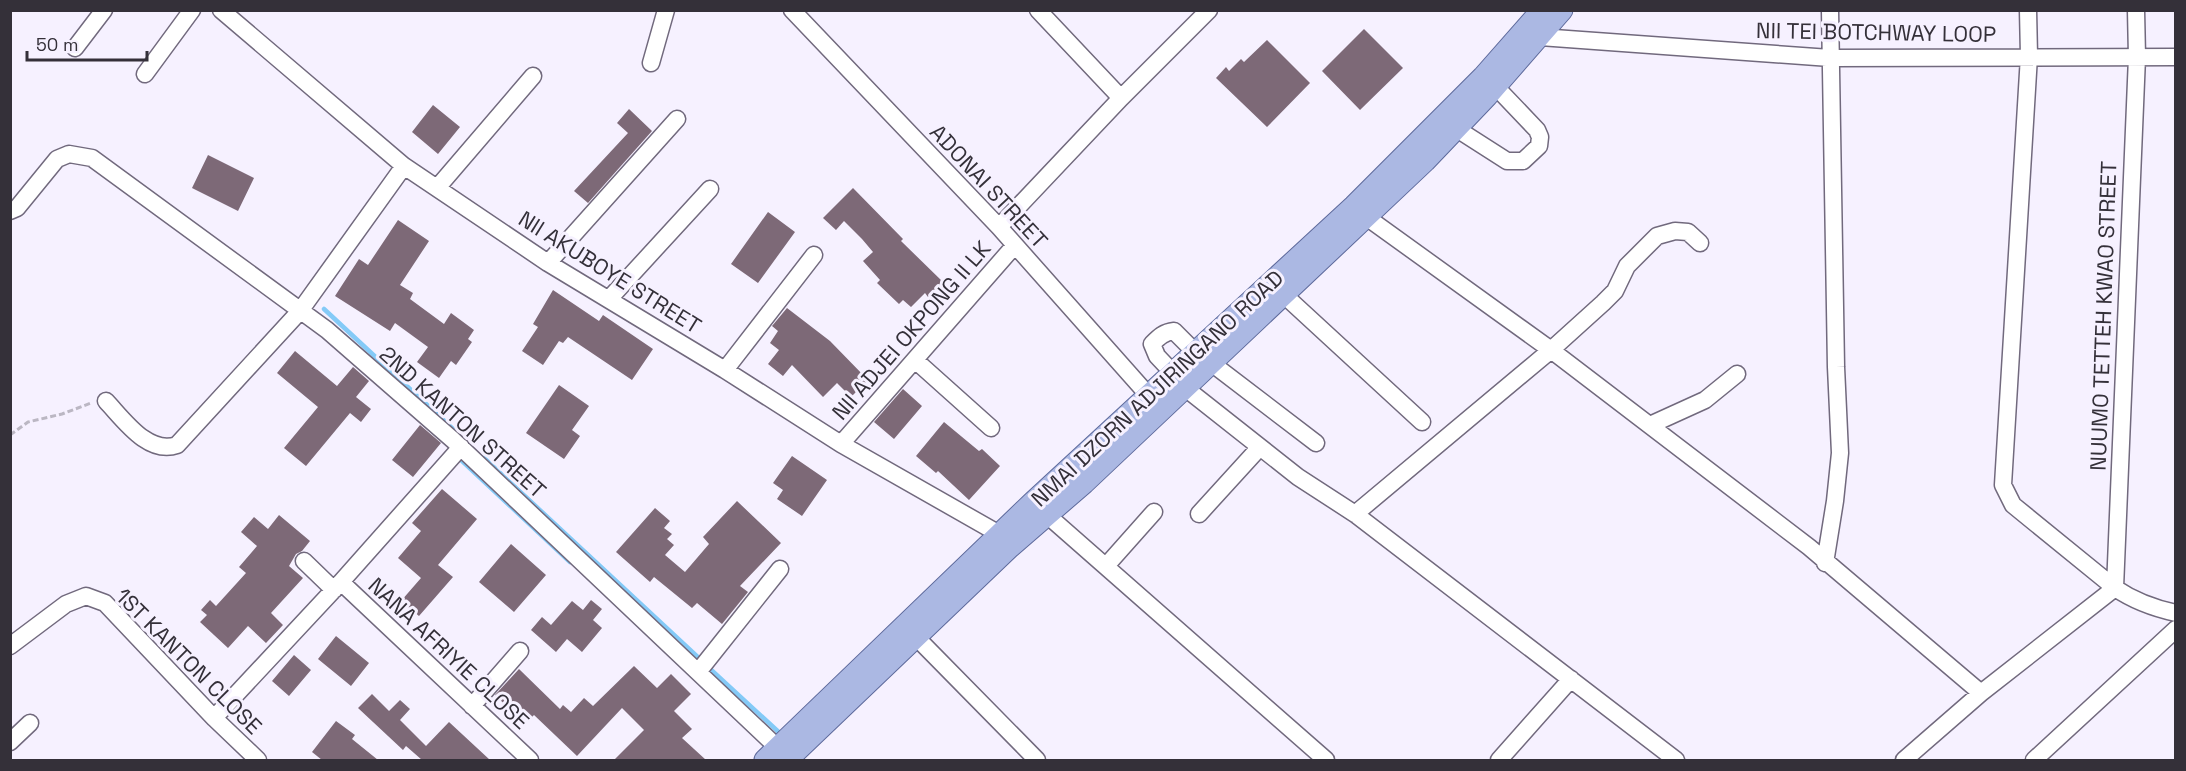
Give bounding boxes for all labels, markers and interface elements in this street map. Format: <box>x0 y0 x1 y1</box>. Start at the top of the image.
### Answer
street label: NII TEI BOTCHWAY LOOP <box>1756 16 1996 48</box>
scale bar <box>27 24 147 62</box>
text: 50 m <box>36 33 78 56</box>
street label: ADONAI STREET <box>924 118 1054 254</box>
street label: NUUMO TETTEH KWAO STREET <box>2084 161 2122 471</box>
street label: NII AKUBOYE STREET <box>513 204 707 340</box>
street label: NII ADJEI OKPONG II LK <box>826 234 997 425</box>
street label: NMAI DZORN ADJIRINGANO ROAD <box>1025 264 1289 512</box>
street label: 2ND KANTON STREET <box>374 340 552 504</box>
street label: NANA AFRIYIE CLOSE <box>363 571 535 735</box>
street label: 1ST KANTON CLOSE <box>110 582 268 740</box>

